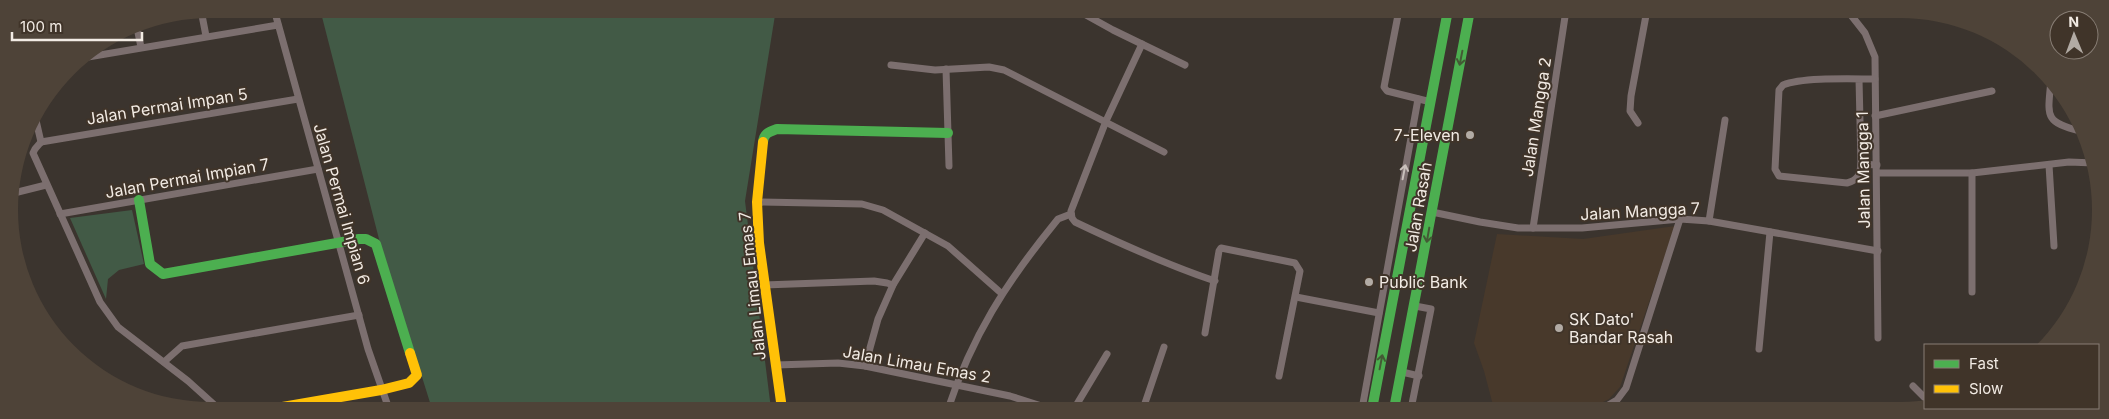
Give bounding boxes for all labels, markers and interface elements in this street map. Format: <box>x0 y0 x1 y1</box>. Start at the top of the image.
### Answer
scale bar <box>12 10 142 42</box>
north arrow <box>2049 10 2099 60</box>
text: N <box>2068 13 2079 30</box>
text: 100 m <box>20 17 62 36</box>
one-way arrow <box>1456 50 1466 66</box>
street label: Jalan Mangga 2 <box>1517 56 1555 178</box>
street label: Jalan Permai Impan 5 <box>85 83 249 129</box>
street label: Jalan Mangga 1 <box>1852 111 1874 229</box>
street label: Jalan Permai Impian 6 <box>309 121 375 287</box>
place label: 7-Eleven <box>1394 125 1460 145</box>
marker: 7-Eleven <box>1464 129 1476 141</box>
street label: Jalan Permai Impian 7 <box>104 154 270 202</box>
street label: Jalan Rasah <box>1400 160 1436 254</box>
one-way arrow <box>1400 164 1410 180</box>
street label: Jalan Mangga 7 <box>1580 198 1700 224</box>
street label: Jalan Limau Emas 7 <box>734 211 770 361</box>
one-way arrow <box>1423 226 1433 242</box>
place label: Public Bank <box>1379 272 1468 292</box>
marker: Public Bank <box>1363 276 1375 288</box>
place label: SK Dato' Bandar Rasah <box>1569 309 1673 347</box>
marker: SK Dato' Bandar Rasah <box>1553 322 1565 334</box>
street label: Jalan Limau Emas 2 <box>841 341 993 387</box>
legend <box>1924 344 2099 409</box>
one-way arrow <box>1377 354 1387 370</box>
text: Fast <box>1969 354 1999 373</box>
text: Slow <box>1969 379 2003 398</box>

